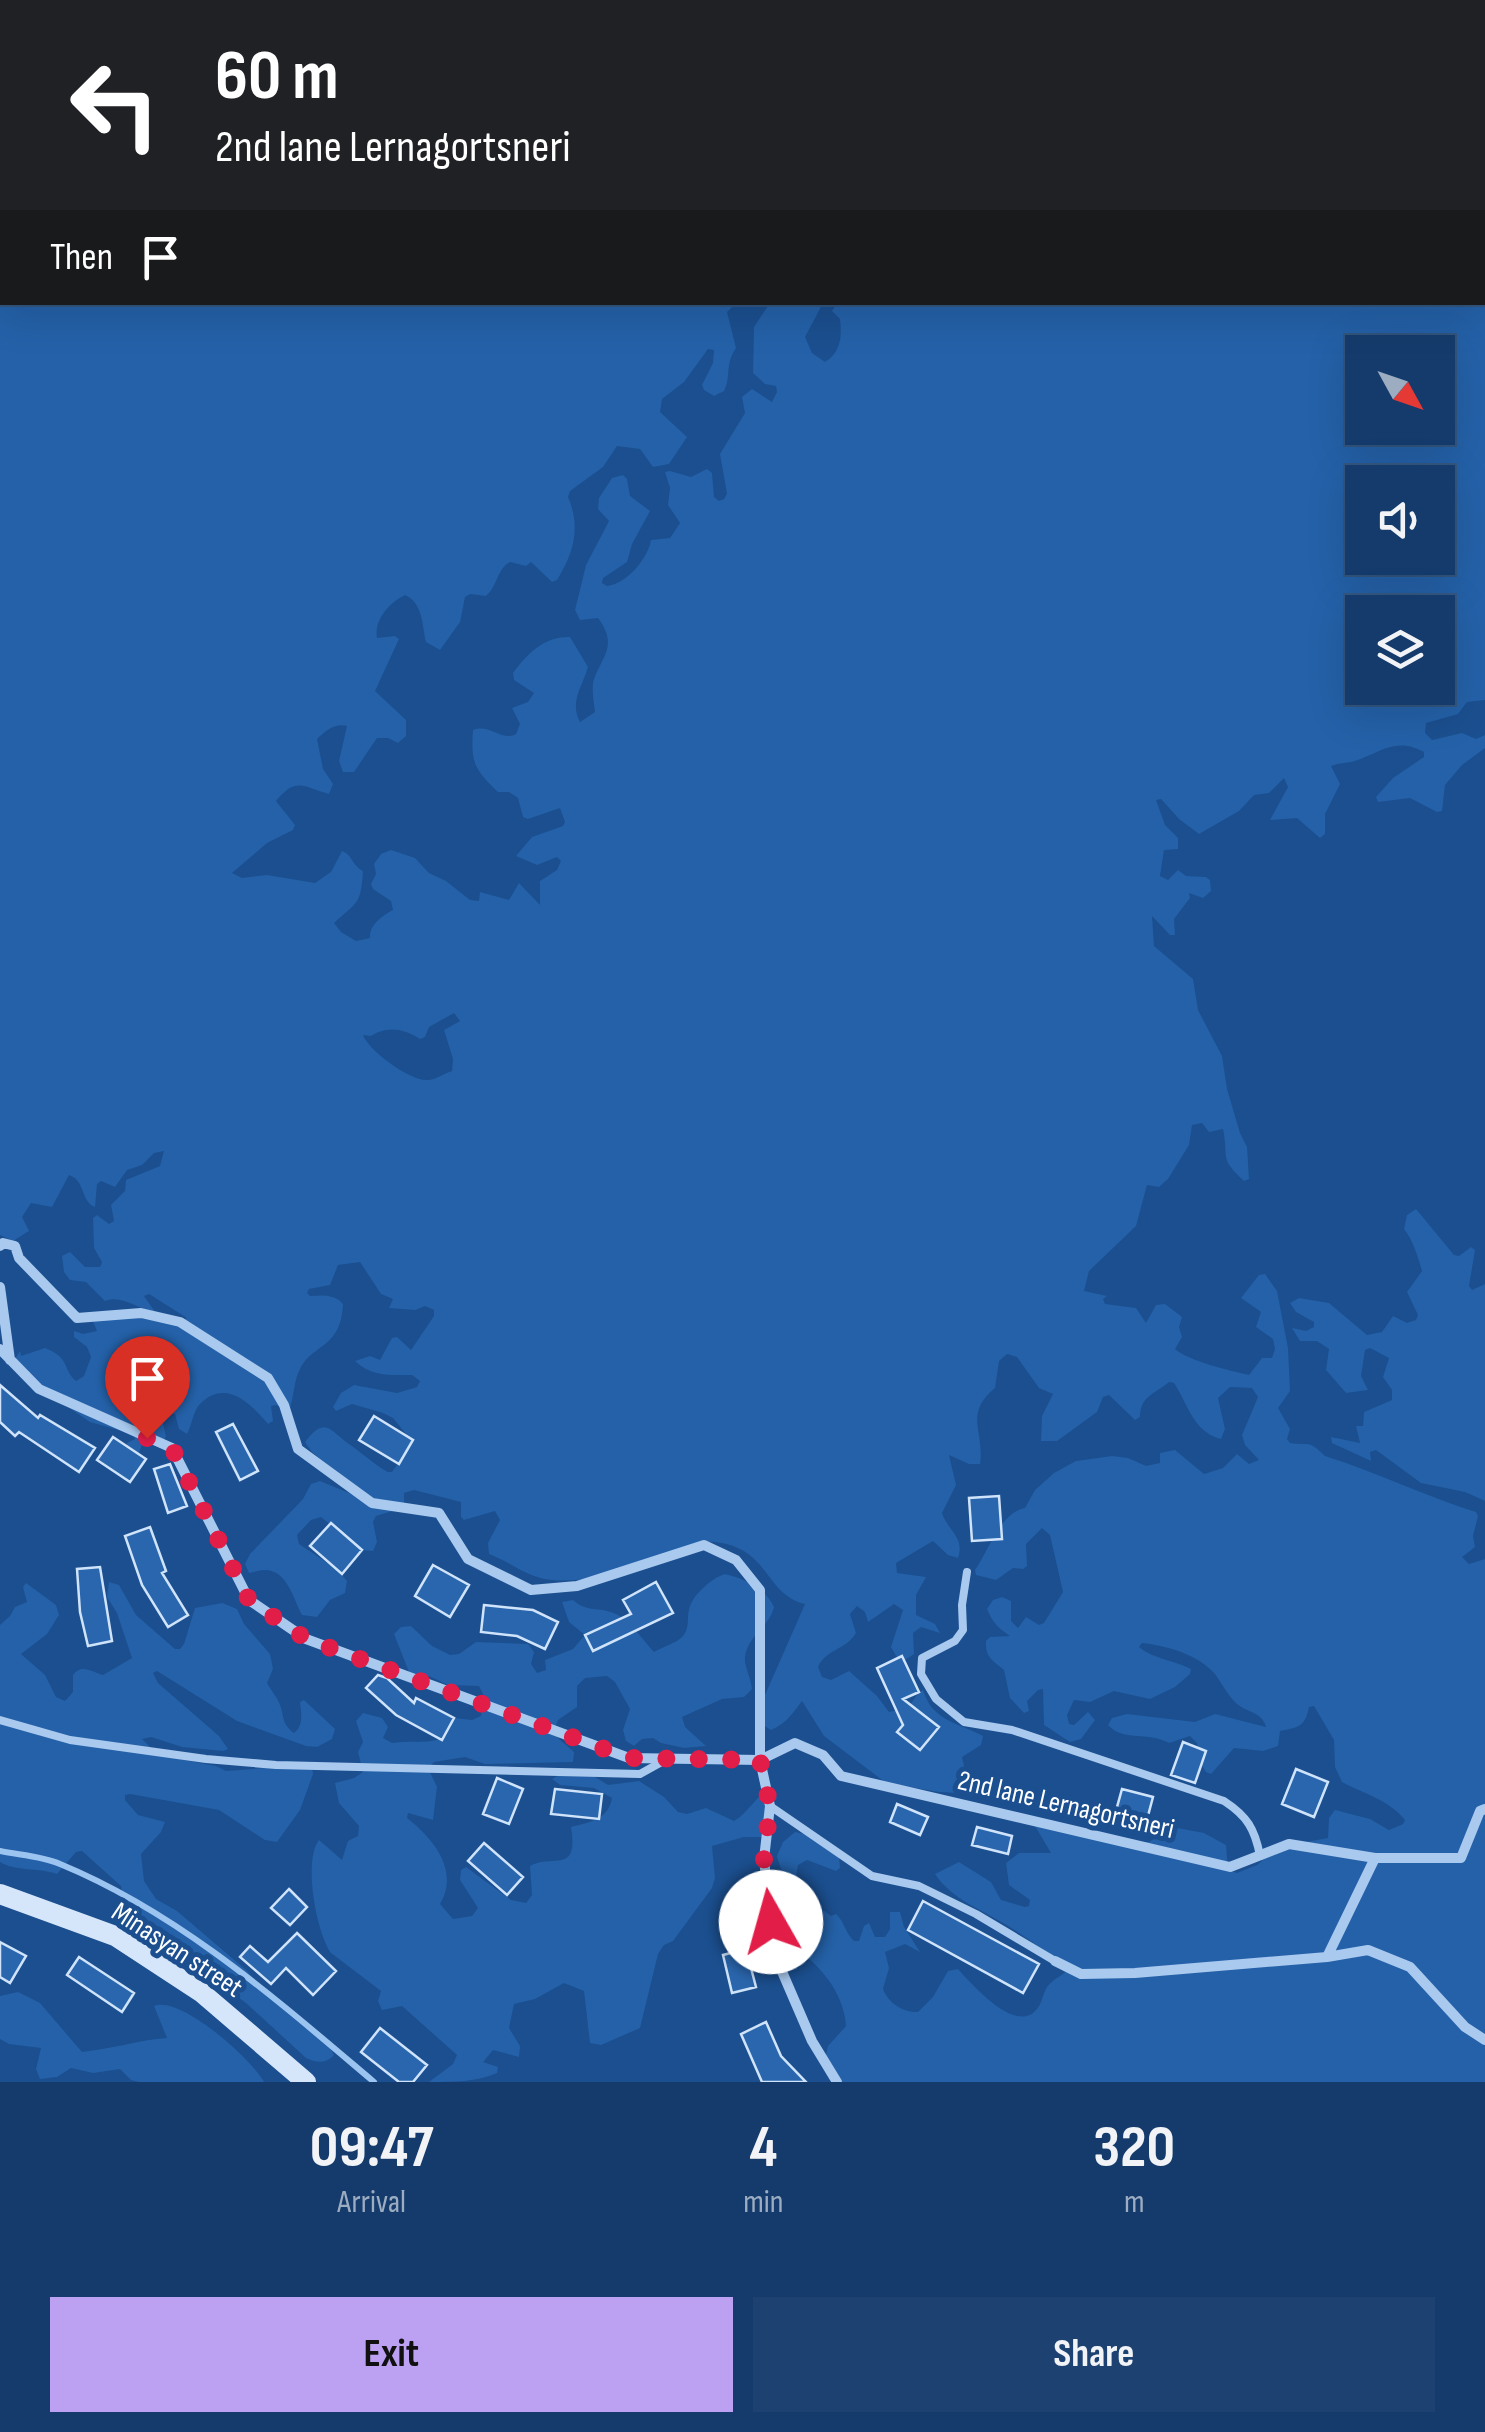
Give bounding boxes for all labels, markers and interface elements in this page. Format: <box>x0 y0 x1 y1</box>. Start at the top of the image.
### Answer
text: 60 m <box>215 35 339 119</box>
icon: left <box>50 40 180 170</box>
text: 2nd lane Lernagortsneri <box>215 120 571 175</box>
icon: arrive <box>133 230 188 285</box>
text: Then <box>50 235 113 280</box>
north arrow <box>1345 335 1455 445</box>
map controls <box>1345 335 1455 705</box>
button: sound <box>1345 465 1455 575</box>
button: layers <box>1345 595 1455 705</box>
pin <box>105 1336 190 1439</box>
icon: arrive <box>120 1351 175 1406</box>
street label: 2nd lane Lernagortsneri <box>954 1764 1178 1846</box>
position arrow <box>719 1870 823 1974</box>
street label: Minasyan street <box>105 1895 249 2005</box>
text: 09:47 <box>310 2112 434 2184</box>
text: 4 <box>749 2112 777 2184</box>
text: 320 <box>1093 2112 1175 2184</box>
text: Arrival <box>337 2183 406 2222</box>
text: min <box>743 2183 784 2222</box>
text: m <box>1124 2183 1145 2222</box>
button: Exit <box>50 2297 733 2412</box>
button: Share <box>753 2297 1435 2412</box>

